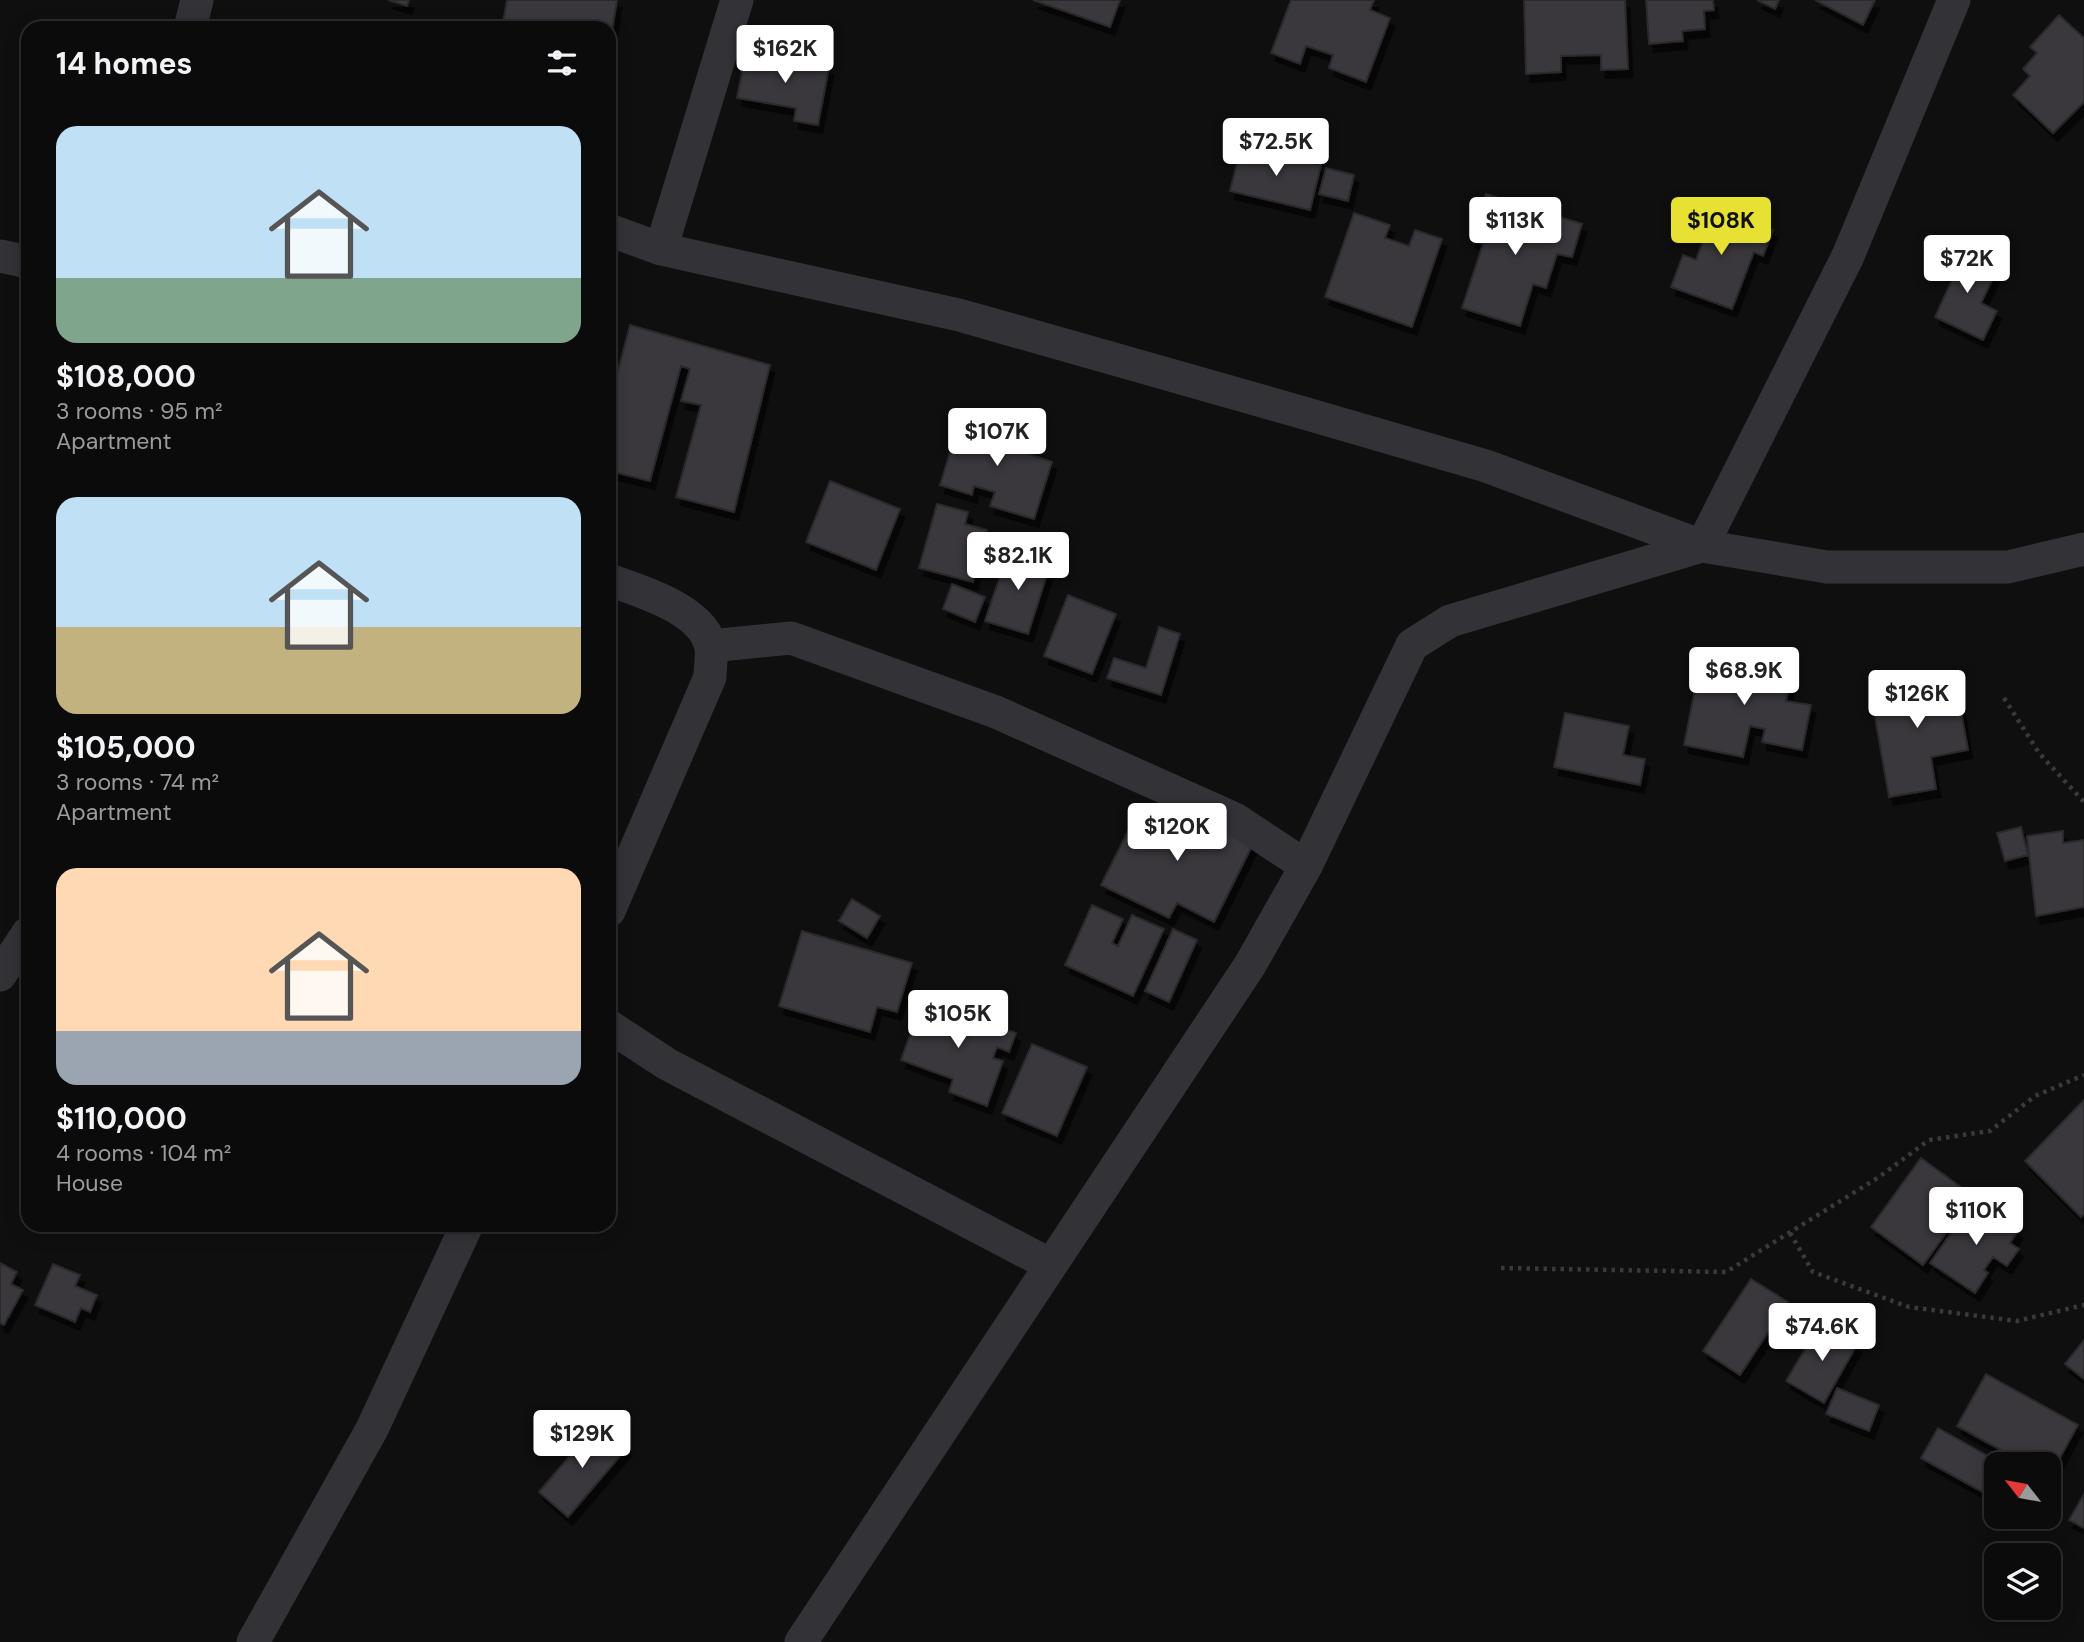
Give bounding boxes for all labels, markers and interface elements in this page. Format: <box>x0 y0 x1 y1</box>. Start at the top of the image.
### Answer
pin: $162K <box>736 25 834 85</box>
text: $162K <box>753 33 817 63</box>
text: 14 homes <box>56 44 193 83</box>
icon: filters <box>543 44 581 82</box>
pin: $72.5K <box>1219 118 1333 178</box>
text: $72.5K <box>1239 126 1313 156</box>
icon: home <box>256 171 382 297</box>
pin: $113K <box>1466 198 1564 257</box>
pin: $108K <box>1672 198 1770 257</box>
text: $113K <box>1485 205 1545 235</box>
text: $108K <box>1687 205 1755 235</box>
pin: $72K <box>1926 236 2008 295</box>
text: $72K <box>1940 243 1994 273</box>
text: $108,000 <box>56 357 196 396</box>
text: 3 rooms · 95 m² <box>56 396 223 426</box>
pin: $107K <box>948 408 1046 468</box>
text: $107K <box>964 416 1030 446</box>
text: Apartment <box>56 426 171 456</box>
pin: $82.1K <box>961 532 1075 592</box>
text: $82.1K <box>983 540 1053 570</box>
icon: home <box>256 542 382 668</box>
pin: $68.9K <box>1687 648 1801 707</box>
text: $68.9K <box>1705 655 1783 685</box>
pin: $126K <box>1868 670 1966 730</box>
text: $126K <box>1884 678 1950 708</box>
text: $105,000 <box>56 728 196 767</box>
text: 3 rooms · 74 m² <box>56 767 219 797</box>
text: Apartment <box>56 797 171 827</box>
pin: $120K <box>1128 804 1226 863</box>
text: $120K <box>1144 811 1210 841</box>
icon: home <box>256 913 382 1039</box>
pin: $105K <box>909 990 1007 1050</box>
text: $105K <box>924 998 992 1028</box>
text: $110,000 <box>56 1099 187 1138</box>
text: 4 rooms · 104 m² <box>56 1138 231 1168</box>
text: House <box>56 1168 123 1198</box>
pin: $110K <box>1927 1188 2025 1247</box>
text: $110K <box>1945 1195 2007 1225</box>
pin: $74.6K <box>1765 1304 1879 1363</box>
text: $74.6K <box>1785 1311 1859 1341</box>
pin: $129K <box>533 1410 631 1470</box>
text: $129K <box>549 1418 615 1448</box>
north arrow <box>1984 1452 2062 1530</box>
map controls <box>1984 1452 2061 1620</box>
button: layers <box>1984 1543 2061 1620</box>

